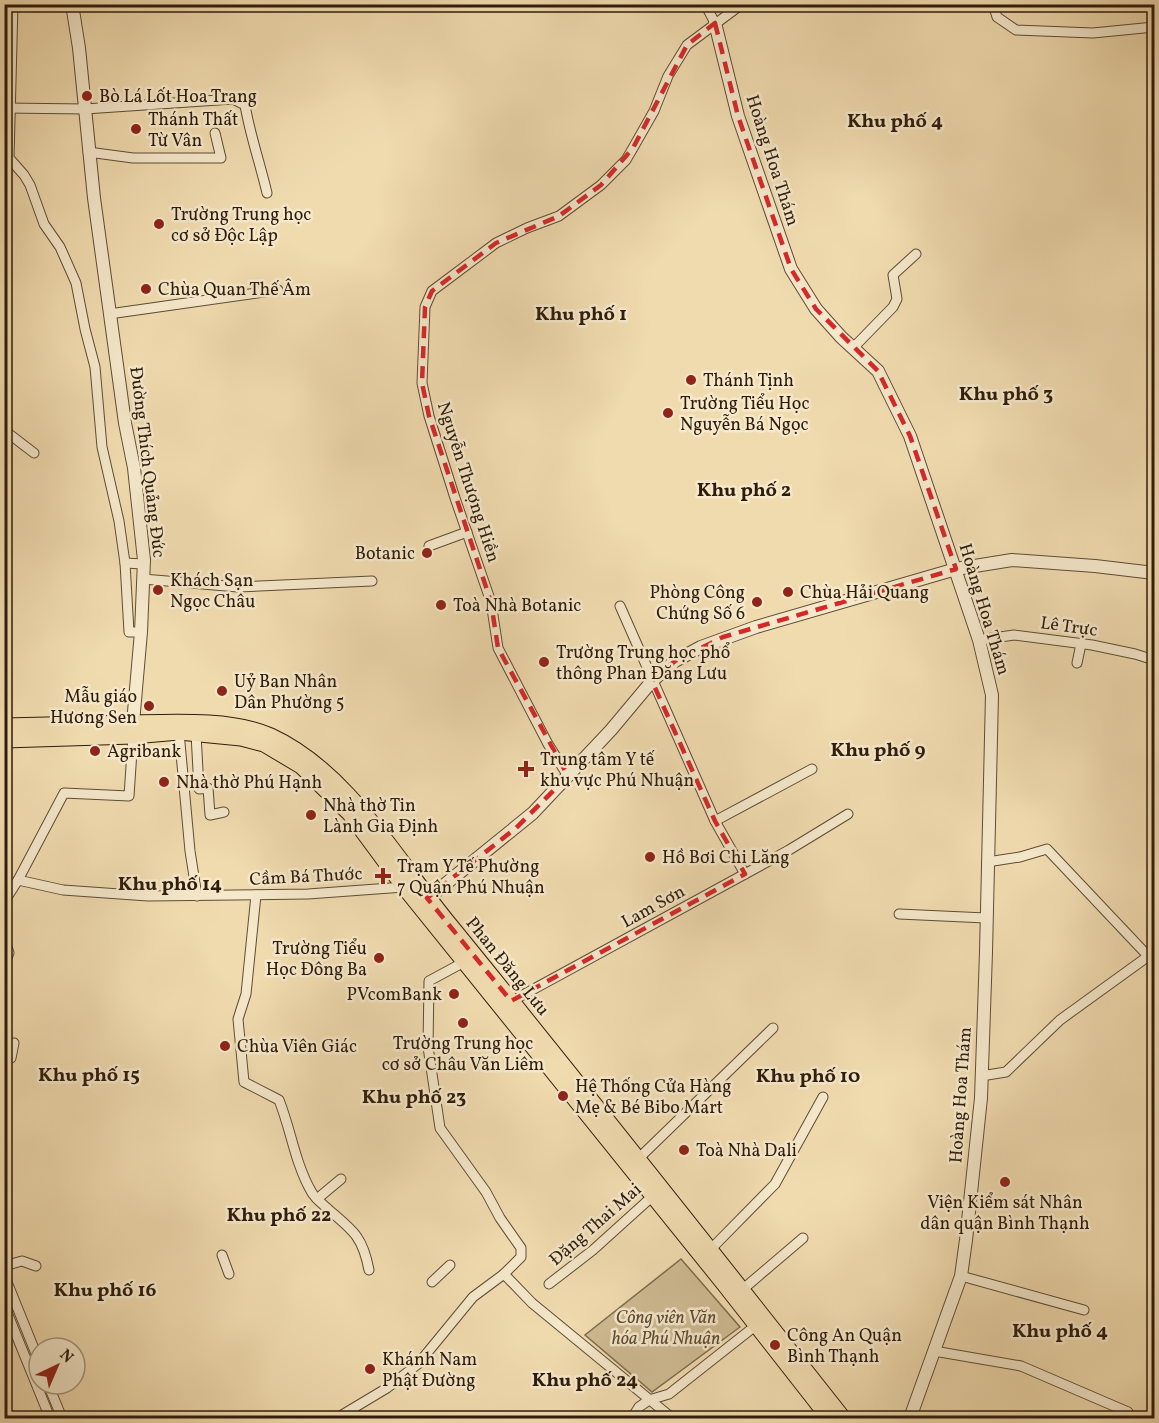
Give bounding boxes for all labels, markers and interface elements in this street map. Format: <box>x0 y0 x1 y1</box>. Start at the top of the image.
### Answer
place label: Bò Lá Lốt Hoa Trang <box>99 85 257 110</box>
marker: Bò Lá Lốt Hoa Trang <box>80 89 94 103</box>
street label: Hoàng Hoa Thám <box>739 92 805 229</box>
place label: Thánh Thất Từ Vân <box>148 108 238 154</box>
district label: Khu phố 4 <box>847 108 943 136</box>
marker: Thánh Thất Từ Vân <box>129 122 143 136</box>
place label: Trường Trung học cơ sở Độc Lập <box>171 203 311 249</box>
marker: Trường Trung học cơ sở Độc Lập <box>152 217 166 231</box>
place label: Chùa Quan Thế Âm <box>158 278 311 303</box>
marker: Chùa Quan Thế Âm <box>139 282 153 296</box>
district label: Khu phố 1 <box>535 301 627 329</box>
street label: Đường Thích Quảng Đức <box>122 365 171 559</box>
place label: Thánh Tịnh <box>703 369 794 394</box>
marker: Thánh Tịnh <box>684 373 698 387</box>
district label: Khu phố 3 <box>959 381 1053 409</box>
place label: Trường Tiểu Học Nguyễn Bá Ngọc <box>680 392 810 438</box>
street label: Nguyễn Thượng Hiền <box>430 399 505 566</box>
marker: Trường Tiểu Học Nguyễn Bá Ngọc <box>661 406 675 420</box>
district label: Khu phố 2 <box>697 477 791 505</box>
street label: Hoàng Hoa Thám <box>952 540 1016 678</box>
place label: Botanic <box>355 542 415 567</box>
marker: Botanic <box>420 546 434 560</box>
place label: Khách Sạn Ngọc Châu <box>170 569 255 615</box>
place label: Phòng Công Chứng Số 6 <box>649 581 745 627</box>
place label: Chùa Hải Quang <box>800 581 929 606</box>
marker: Khách Sạn Ngọc Châu <box>151 583 165 597</box>
marker: Chùa Hải Quang <box>781 585 795 599</box>
place label: Toà Nhà Botanic <box>453 594 581 619</box>
marker: Phòng Công Chứng Số 6 <box>750 595 764 609</box>
marker: Toà Nhà Botanic <box>434 598 448 612</box>
street label: Lê Trực <box>1039 611 1099 644</box>
place label: Trường Trung học phổ thông Phan Đăng Lưu <box>556 641 730 687</box>
marker: Trường Trung học phổ thông Phan Đăng Lưu <box>537 655 551 669</box>
place label: Uỷ Ban Nhân Dân Phường 5 <box>234 670 344 716</box>
marker: Uỷ Ban Nhân Dân Phường 5 <box>215 684 229 698</box>
place label: Mẫu giáo Hương Sen <box>50 685 137 731</box>
marker: Mẫu giáo Hương Sen <box>142 699 156 713</box>
district label: Khu phố 9 <box>830 737 926 765</box>
place label: Agribank <box>107 740 181 765</box>
marker: Agribank <box>88 744 102 758</box>
place label: Trung tâm Y tế khu vực Phú Nhuận <box>540 748 695 794</box>
marker: Trung tâm Y tế khu vực Phú Nhuận <box>517 760 535 778</box>
place label: Nhà thờ Phú Hạnh <box>176 771 323 796</box>
marker: Nhà thờ Phú Hạnh <box>157 775 171 789</box>
place label: Nhà thờ Tin Lành Gia Định <box>323 794 439 840</box>
marker: Nhà thờ Tin Lành Gia Định <box>304 808 318 822</box>
place label: Hồ Bơi Chi Lăng <box>662 846 790 871</box>
marker: Hồ Bơi Chi Lăng <box>643 850 657 864</box>
place label: Trạm Y Tế Phường 7 Quận Phú Nhuận <box>397 855 545 901</box>
street label: Cầm Bá Thước <box>249 862 363 893</box>
marker: Trạm Y Tế Phường 7 Quận Phú Nhuận <box>374 867 392 885</box>
district label: Khu phố 14 <box>118 871 222 899</box>
street label: Lam Sơn <box>617 879 690 935</box>
street label: Phan Đăng Lưu <box>459 912 555 1022</box>
place label: Trường Tiểu Học Đông Ba <box>266 937 367 983</box>
marker: Trường Tiểu Học Đông Ba <box>372 951 386 965</box>
place label: PVcomBank <box>347 983 442 1008</box>
marker: PVcomBank <box>447 987 461 1001</box>
marker: Trường Trung học cơ sở Châu Văn Liêm <box>456 1016 470 1030</box>
street label: Hoàng Hoa Thám <box>944 1026 979 1164</box>
place label: Trường Trung học cơ sở Châu Văn Liêm <box>382 1032 544 1078</box>
place label: Chùa Viên Giác <box>237 1035 357 1060</box>
marker: Chùa Viên Giác <box>218 1039 232 1053</box>
district label: Khu phố 15 <box>38 1062 140 1090</box>
district label: Khu phố 10 <box>756 1063 860 1091</box>
place label: Hệ Thống Cửa Hàng Mẹ & Bé Bibo Mart <box>575 1075 731 1121</box>
district label: Khu phố 23 <box>362 1084 466 1112</box>
marker: Hệ Thống Cửa Hàng Mẹ & Bé Bibo Mart <box>556 1089 570 1103</box>
place label: Toà Nhà Dali <box>696 1139 797 1164</box>
marker: Toà Nhà Dali <box>677 1143 691 1157</box>
marker: Viện Kiểm sát Nhân dân quận Bình Thạnh <box>998 1175 1012 1189</box>
street label: Đặng Thai Mai <box>544 1178 648 1272</box>
place label: Viện Kiểm sát Nhân dân quận Bình Thạnh <box>920 1191 1090 1237</box>
district label: Khu phố 22 <box>227 1202 331 1230</box>
district label: Khu phố 16 <box>53 1277 157 1305</box>
park label: Công viên Văn hóa Phú Nhuận <box>612 1306 720 1352</box>
district label: Khu phố 4 <box>1012 1318 1108 1346</box>
place label: Công An Quận Bình Thạnh <box>787 1324 902 1370</box>
north arrow <box>27 1336 87 1396</box>
marker: Công An Quận Bình Thạnh <box>768 1338 782 1352</box>
text: N <box>54 1345 78 1369</box>
place label: Khánh Nam Phật Đường <box>382 1348 477 1394</box>
marker: Khánh Nam Phật Đường <box>363 1362 377 1376</box>
district label: Khu phố 24 <box>532 1367 638 1395</box>

